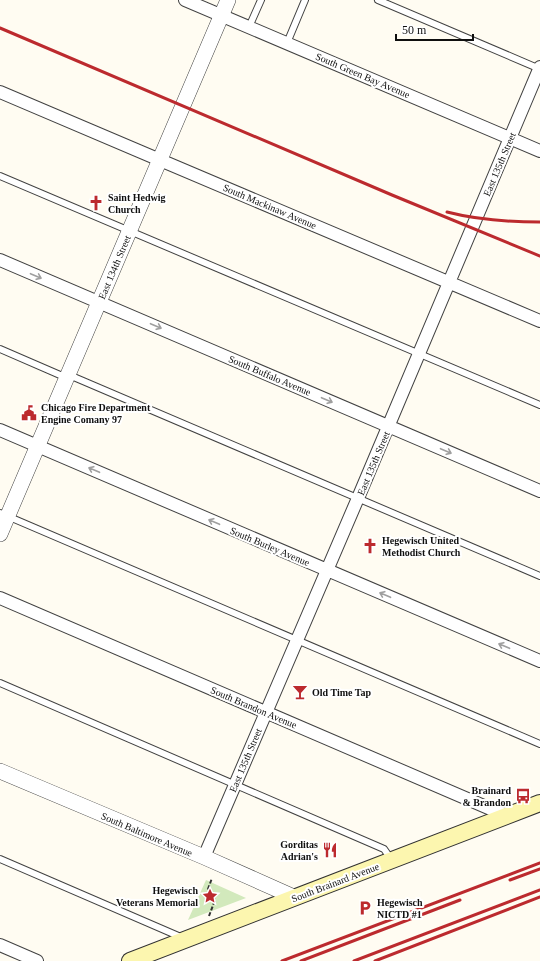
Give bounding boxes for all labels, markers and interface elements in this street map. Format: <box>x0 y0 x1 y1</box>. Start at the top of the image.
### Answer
scale bar <box>396 16 473 42</box>
text: 50 m <box>402 23 427 37</box>
street label: South Green Bay Avenue <box>314 51 412 101</box>
street label: East 135th Street <box>481 130 518 198</box>
street label: South Mackinaw Avenue <box>221 182 319 231</box>
place label: Saint Hedwig Church <box>108 192 166 215</box>
church icon: Saint Hedwig Church <box>87 194 105 212</box>
street label: East 134th Street <box>96 233 133 301</box>
one-way arrow <box>29 272 41 280</box>
one-way arrow <box>149 323 161 331</box>
street label: South Buffalo Avenue <box>227 353 313 398</box>
one-way arrow <box>320 396 332 404</box>
place label: Chicago Fire Department Engine Comany 97 <box>41 402 151 425</box>
public building icon: Chicago Fire Department Engine Comany 97 <box>20 404 38 422</box>
street label: East 135th Street <box>355 429 392 497</box>
one-way arrow <box>440 447 452 455</box>
one-way arrow <box>88 466 100 474</box>
one-way arrow <box>208 517 220 525</box>
street label: South Burley Avenue <box>228 525 312 568</box>
place label: Hegewisch United Methodist Church <box>382 535 461 558</box>
church icon: Hegewisch United Methodist Church <box>361 537 379 555</box>
one-way arrow <box>379 590 391 598</box>
one-way arrow <box>499 641 511 649</box>
bar icon: Old Time Tap <box>291 683 309 701</box>
street label: South Brandon Avenue <box>209 684 299 731</box>
place label: Old Time Tap <box>312 687 372 698</box>
street label: East 135th Street <box>227 726 264 794</box>
place label: Brainard & Brandon <box>462 785 511 808</box>
bus stop icon: Brainard & Brandon <box>514 787 532 805</box>
street label: South Baltimore Avenue <box>99 810 195 859</box>
place label: Gorditas Adrian's <box>280 839 318 862</box>
restaurant icon: Gorditas Adrian's <box>321 841 339 859</box>
street label: South Brainard Avenue <box>290 860 381 904</box>
place label: Hegewisch Veterans Memorial <box>116 885 198 908</box>
place icon: Hegewisch Veterans Memorial <box>201 887 219 905</box>
place label: Hegewisch NICTD #1 <box>377 897 423 920</box>
parking icon: Hegewisch NICTD #1 <box>356 899 374 917</box>

